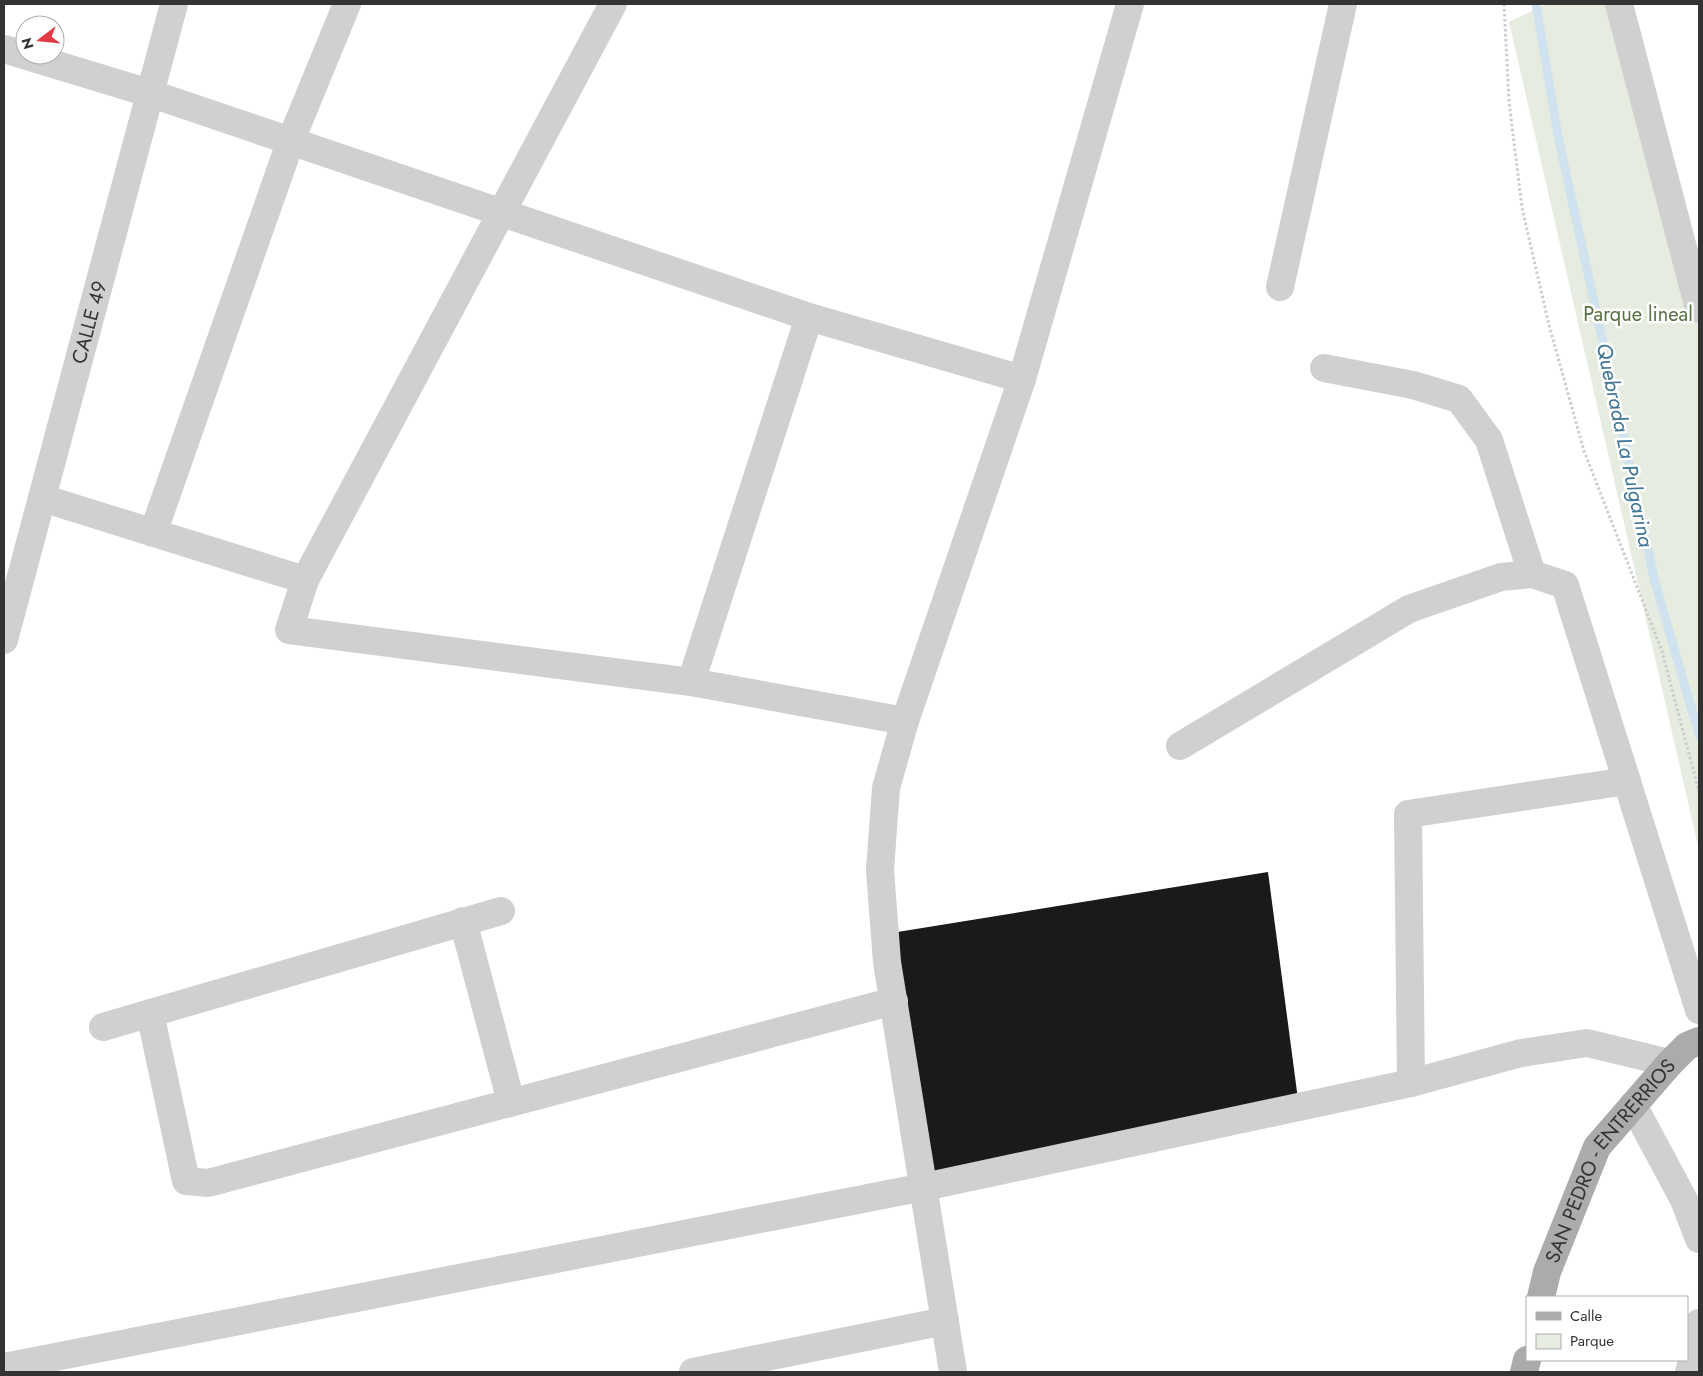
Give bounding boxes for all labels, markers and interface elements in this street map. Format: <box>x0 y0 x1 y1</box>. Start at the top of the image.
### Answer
north arrow <box>15 15 65 65</box>
text: N <box>16 35 39 52</box>
street label: CALLE 49 <box>64 278 114 367</box>
park label: Parque lineal <box>1583 300 1693 329</box>
water label: Quebrada La Pulgarina <box>1589 340 1661 550</box>
street label: SAN PEDRO - ENTRERRIOS <box>1538 1053 1682 1267</box>
legend <box>1526 1296 1688 1361</box>
text: Calle <box>1570 1305 1602 1327</box>
text: Parque <box>1570 1330 1614 1352</box>

